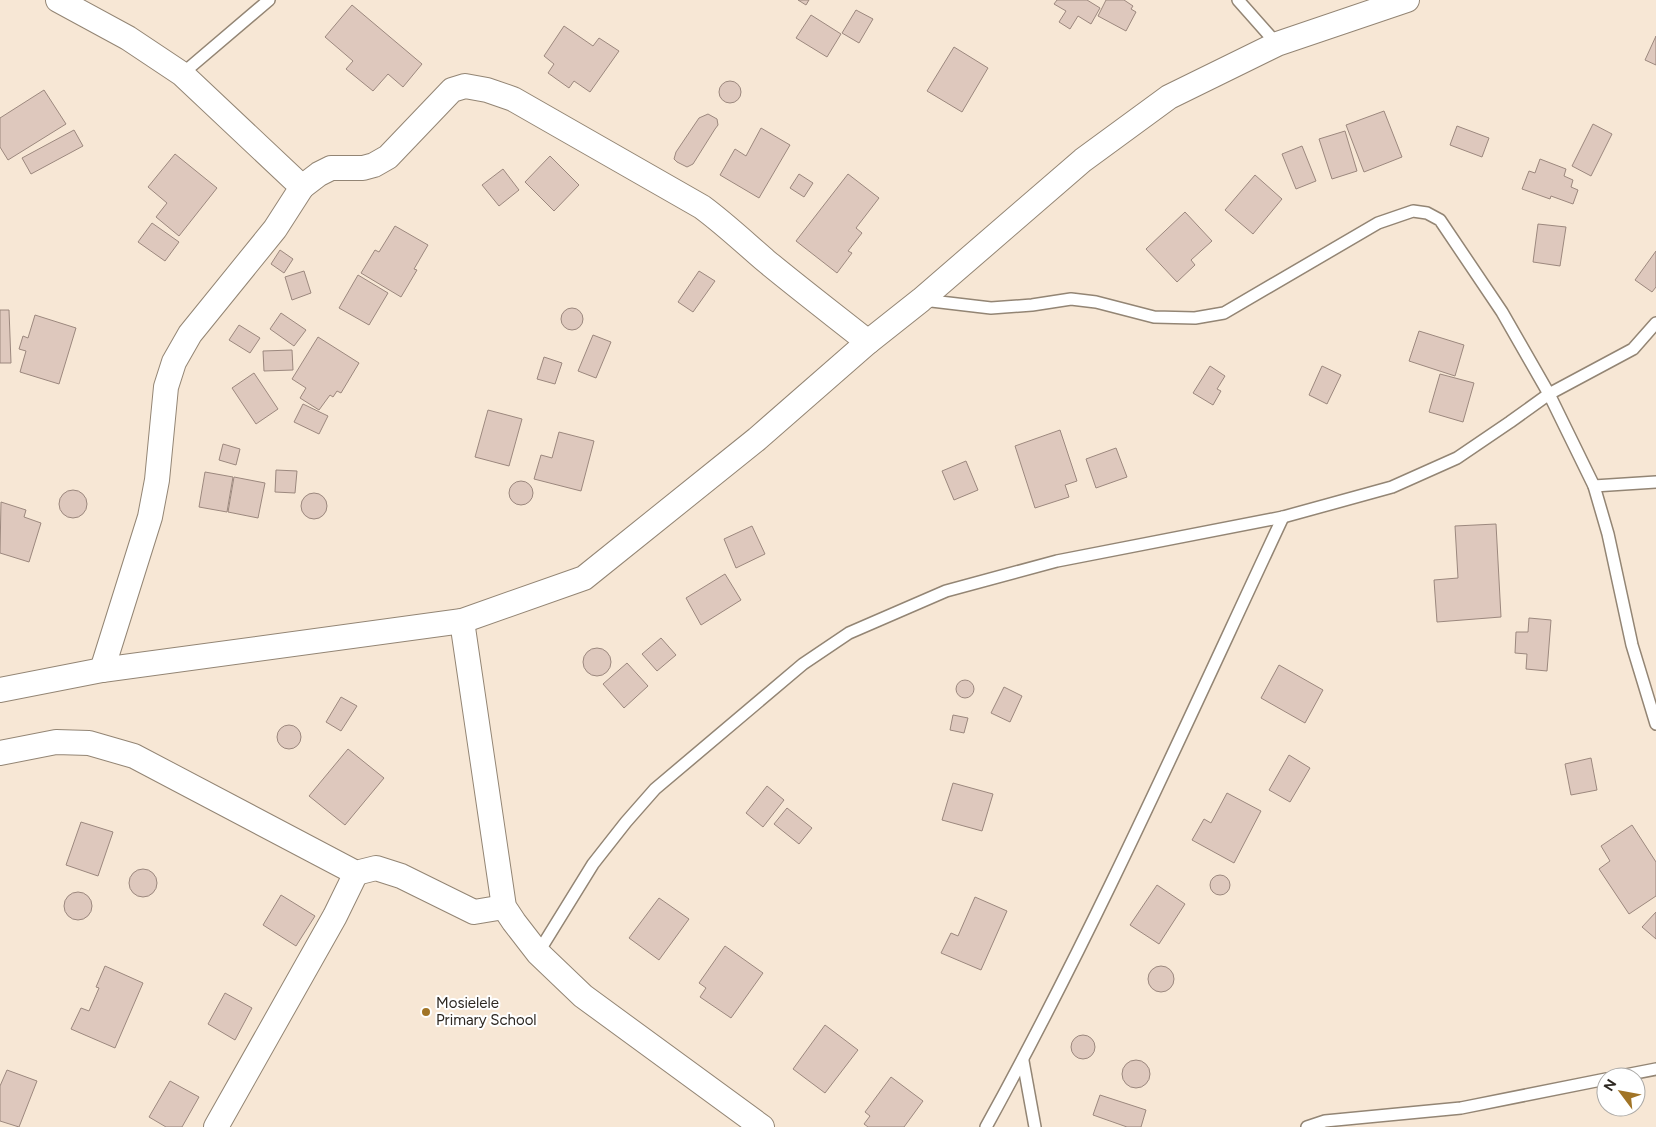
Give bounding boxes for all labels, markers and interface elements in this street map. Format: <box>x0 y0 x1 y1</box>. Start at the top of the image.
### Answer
place label: Mosielele Primary School <box>436 994 537 1029</box>
marker: Mosielele Primary School <box>420 1006 432 1018</box>
north arrow <box>1596 1067 1646 1117</box>
text: N <box>1600 1076 1620 1094</box>

